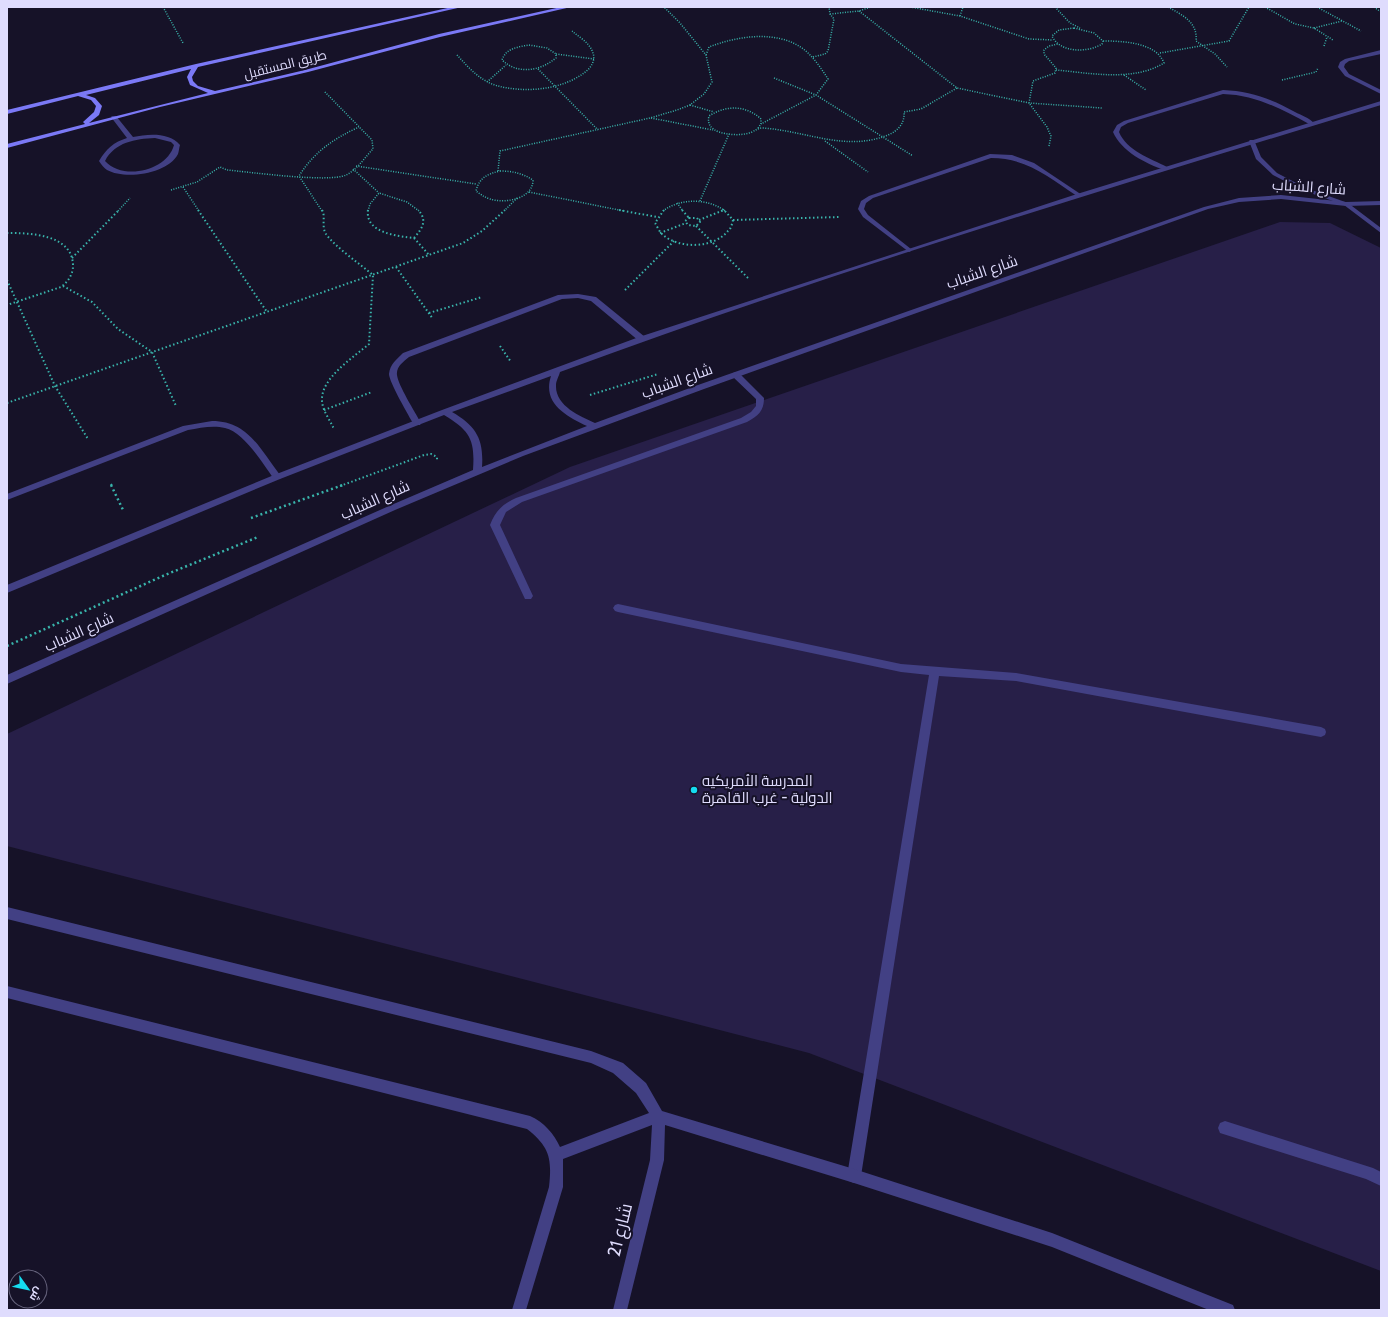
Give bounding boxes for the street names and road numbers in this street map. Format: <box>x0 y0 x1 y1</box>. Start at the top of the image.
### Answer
street label: طريق المستقبل <box>242 46 328 82</box>
street label: شارع الشباب <box>1271 175 1347 201</box>
street label: شارع الشباب <box>944 251 1021 294</box>
street label: شارع الشباب <box>639 360 716 404</box>
street label: شارع الشباب <box>337 477 413 525</box>
street label: شارع الشباب <box>41 609 117 657</box>
street label: شارع 21 <box>603 1201 638 1259</box>

